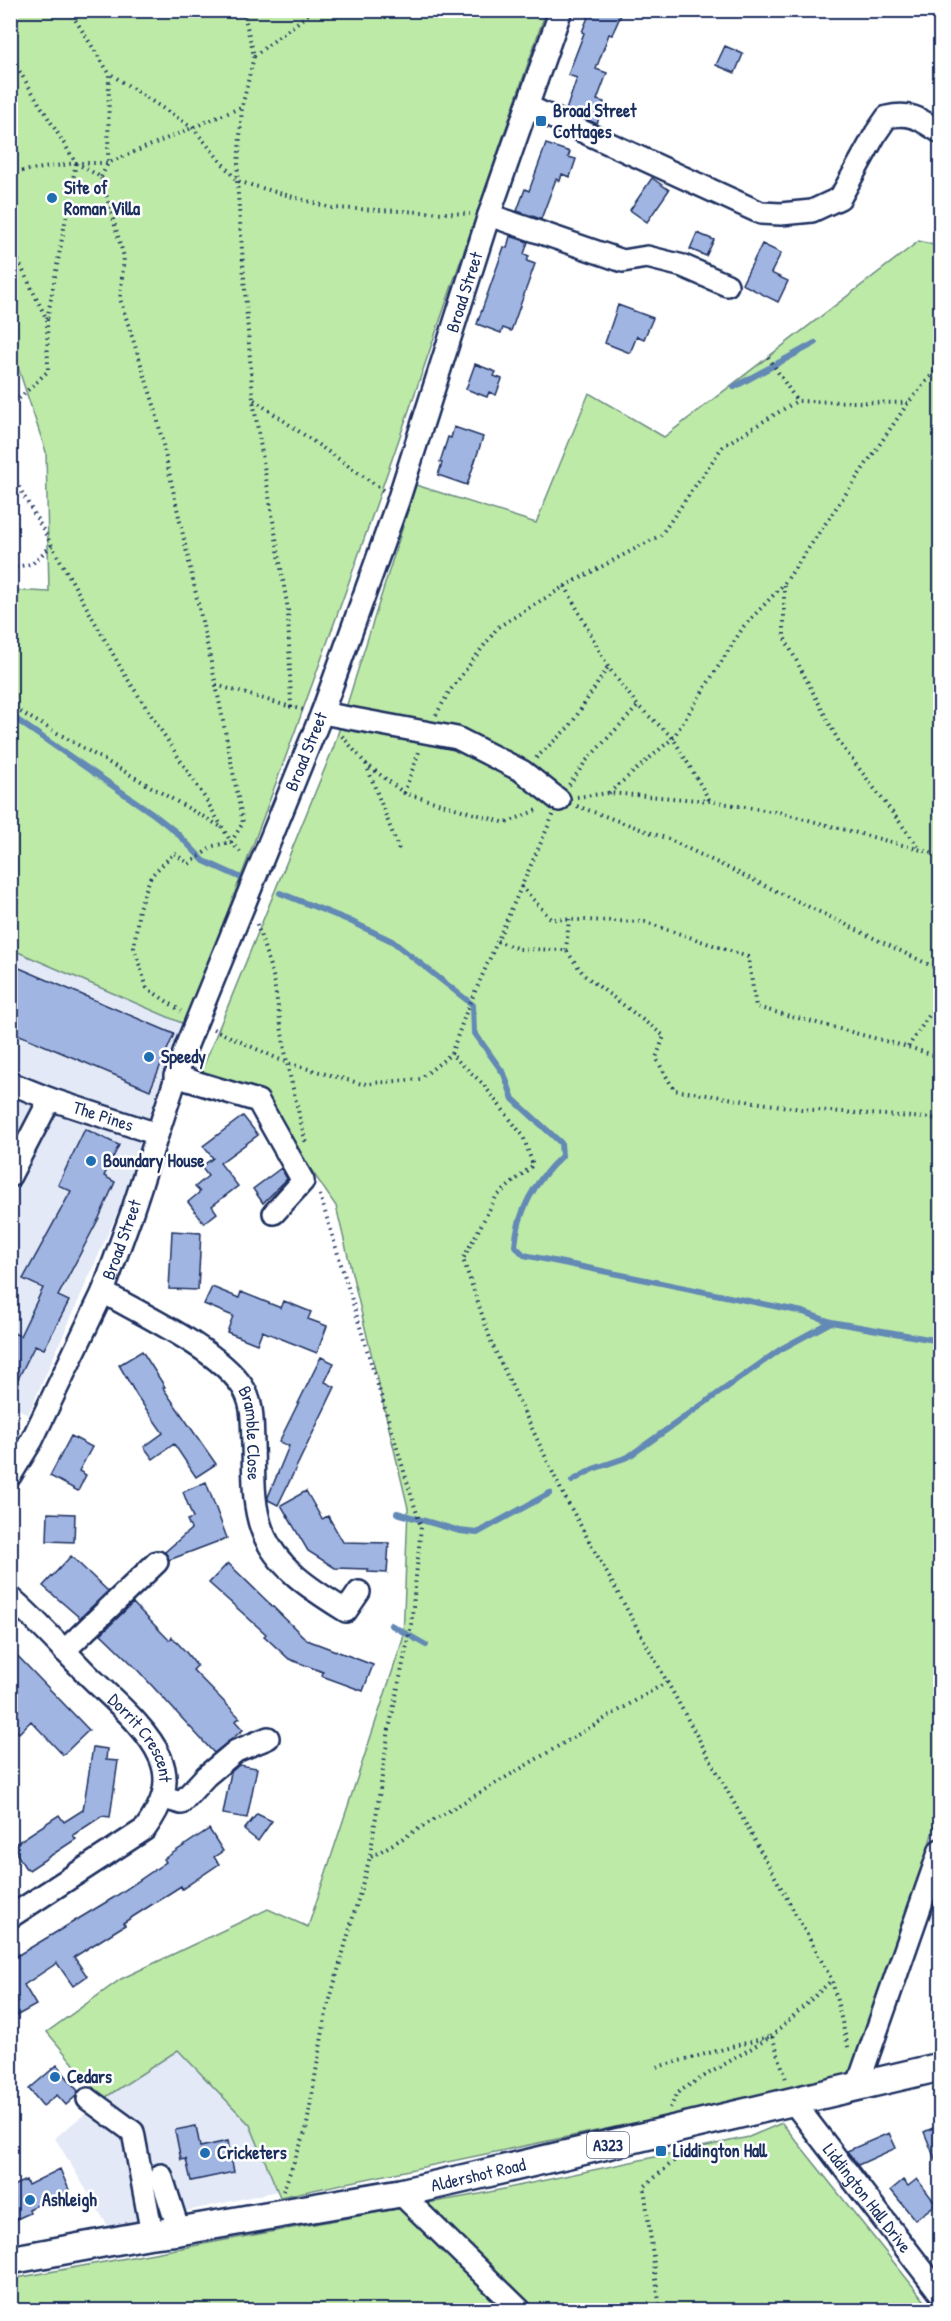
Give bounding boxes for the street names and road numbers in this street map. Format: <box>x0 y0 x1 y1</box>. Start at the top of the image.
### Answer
street label: Broad Street <box>439 248 489 336</box>
street label: Broad Street <box>278 707 333 795</box>
street label: The Pines <box>70 1094 137 1137</box>
street label: Broad Street <box>96 1195 147 1283</box>
street label: Bramble Close <box>232 1381 267 1481</box>
street label: Dorrit Crescent <box>103 1688 178 1783</box>
road number: A323 <box>587 2132 629 2158</box>
street label: Liddington Hall Drive <box>817 2138 918 2258</box>
street label: Aldershot Road <box>428 2151 528 2198</box>

